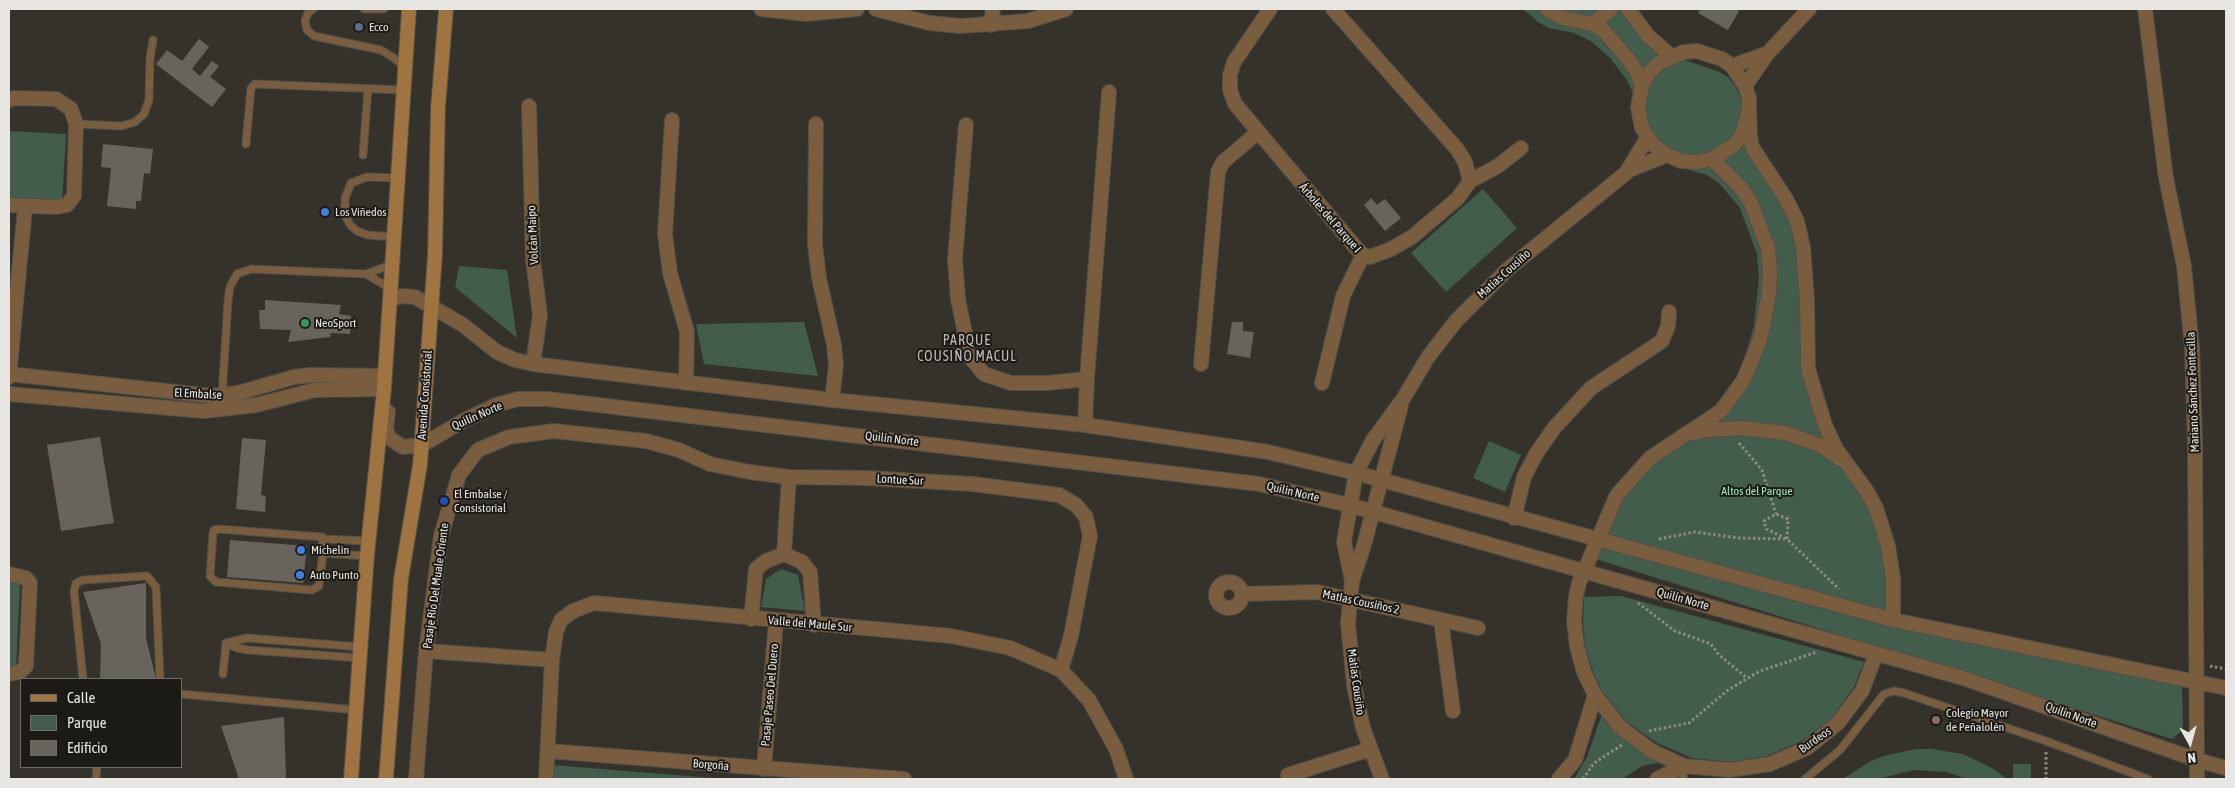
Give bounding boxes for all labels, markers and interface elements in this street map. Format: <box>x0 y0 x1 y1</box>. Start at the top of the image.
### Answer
place label: Ecco <box>369 20 389 34</box>
marker: Ecco <box>353 21 365 33</box>
street label: Árboles del Parque I <box>1296 180 1364 256</box>
place label: Los Viñedos <box>335 205 387 219</box>
street label: Volcán Maipo <box>524 205 542 265</box>
marker: Los Viñedos <box>319 206 331 218</box>
street label: Matías Cousiño <box>1474 246 1534 302</box>
place label: NeoSport <box>315 316 356 330</box>
marker: NeoSport <box>299 317 311 329</box>
street label: Mariano Sánchez Fontecilla <box>2184 331 2202 453</box>
district label: PARQUE COUSIÑO MACUL <box>916 333 1018 366</box>
street label: Avenida Consistorial <box>415 350 435 440</box>
street label: El Embalse <box>174 386 222 402</box>
street label: Quilín Norte <box>449 398 505 434</box>
street label: Quilín Norte <box>864 429 920 449</box>
street label: Lontue Sur <box>876 472 924 488</box>
street label: Quilín Norte <box>1265 479 1321 505</box>
park label: Altos del Parque <box>1721 484 1793 498</box>
place label: El Embalse / Consistorial <box>454 487 508 515</box>
marker: El Embalse / Consistorial <box>438 495 450 507</box>
street label: Pasaje Río Del Muale Oriente <box>420 522 452 650</box>
place label: Michelin <box>311 543 349 557</box>
marker: Michelin <box>295 544 307 556</box>
place label: Auto Punto <box>310 568 359 582</box>
marker: Auto Punto <box>294 569 306 581</box>
street label: Quilín Norte <box>1655 585 1711 613</box>
street label: MatIas Cousiños 2 <box>1321 587 1401 617</box>
street label: Valle del Maule Sur <box>767 613 853 635</box>
street label: Pasaje Paseo Del Duero <box>758 643 782 747</box>
street label: Matías Cousiño <box>1344 648 1368 716</box>
legend <box>20 678 182 768</box>
text: Calle <box>67 689 95 706</box>
street label: Quilín Norte <box>2043 699 2099 731</box>
place label: Colegio Mayor de Peñalolén <box>1946 706 2008 734</box>
text: Parque <box>67 714 107 731</box>
marker: Colegio Mayor de Peñalolén <box>1930 714 1942 726</box>
north arrow <box>2165 718 2215 768</box>
street label: Burdeos <box>1796 724 1834 756</box>
text: Edificio <box>67 739 108 756</box>
text: N <box>2187 749 2197 766</box>
street label: Borgoña <box>692 756 730 774</box>

